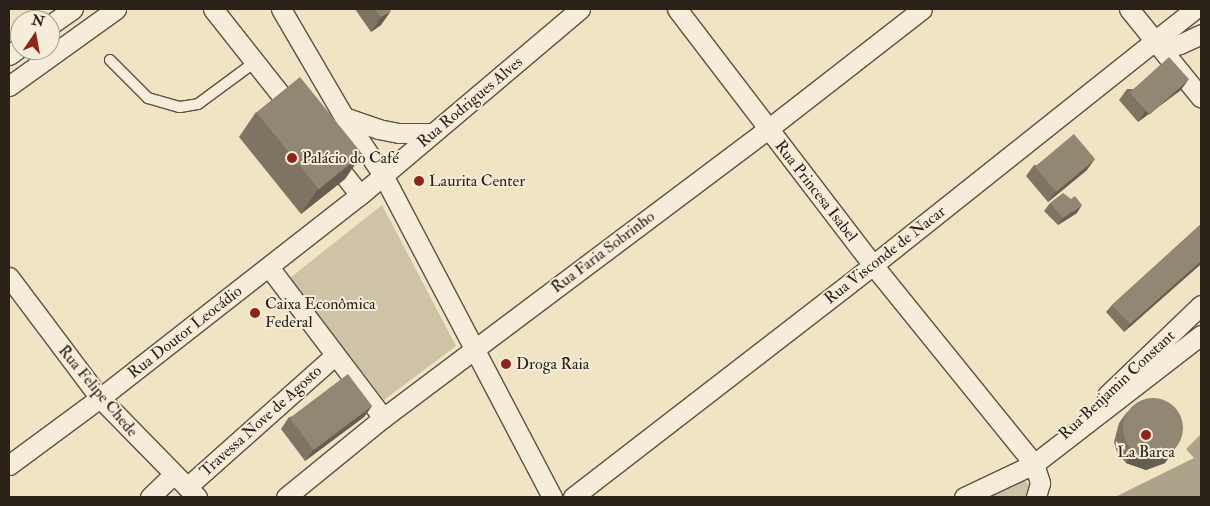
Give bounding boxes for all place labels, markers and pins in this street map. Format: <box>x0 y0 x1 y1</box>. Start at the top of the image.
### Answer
place label: Palácio do Café <box>302 148 399 168</box>
marker: Palácio do Café <box>286 152 298 164</box>
place label: Laurita Center <box>429 171 525 191</box>
marker: Laurita Center <box>413 175 425 187</box>
place label: Caixa Econômica Federal <box>265 294 376 332</box>
marker: Caixa Econômica Federal <box>249 307 261 319</box>
place label: Droga Raia <box>516 354 589 374</box>
marker: Droga Raia <box>500 358 512 370</box>
marker: La Barca <box>1140 429 1152 441</box>
place label: La Barca <box>1117 442 1175 462</box>

